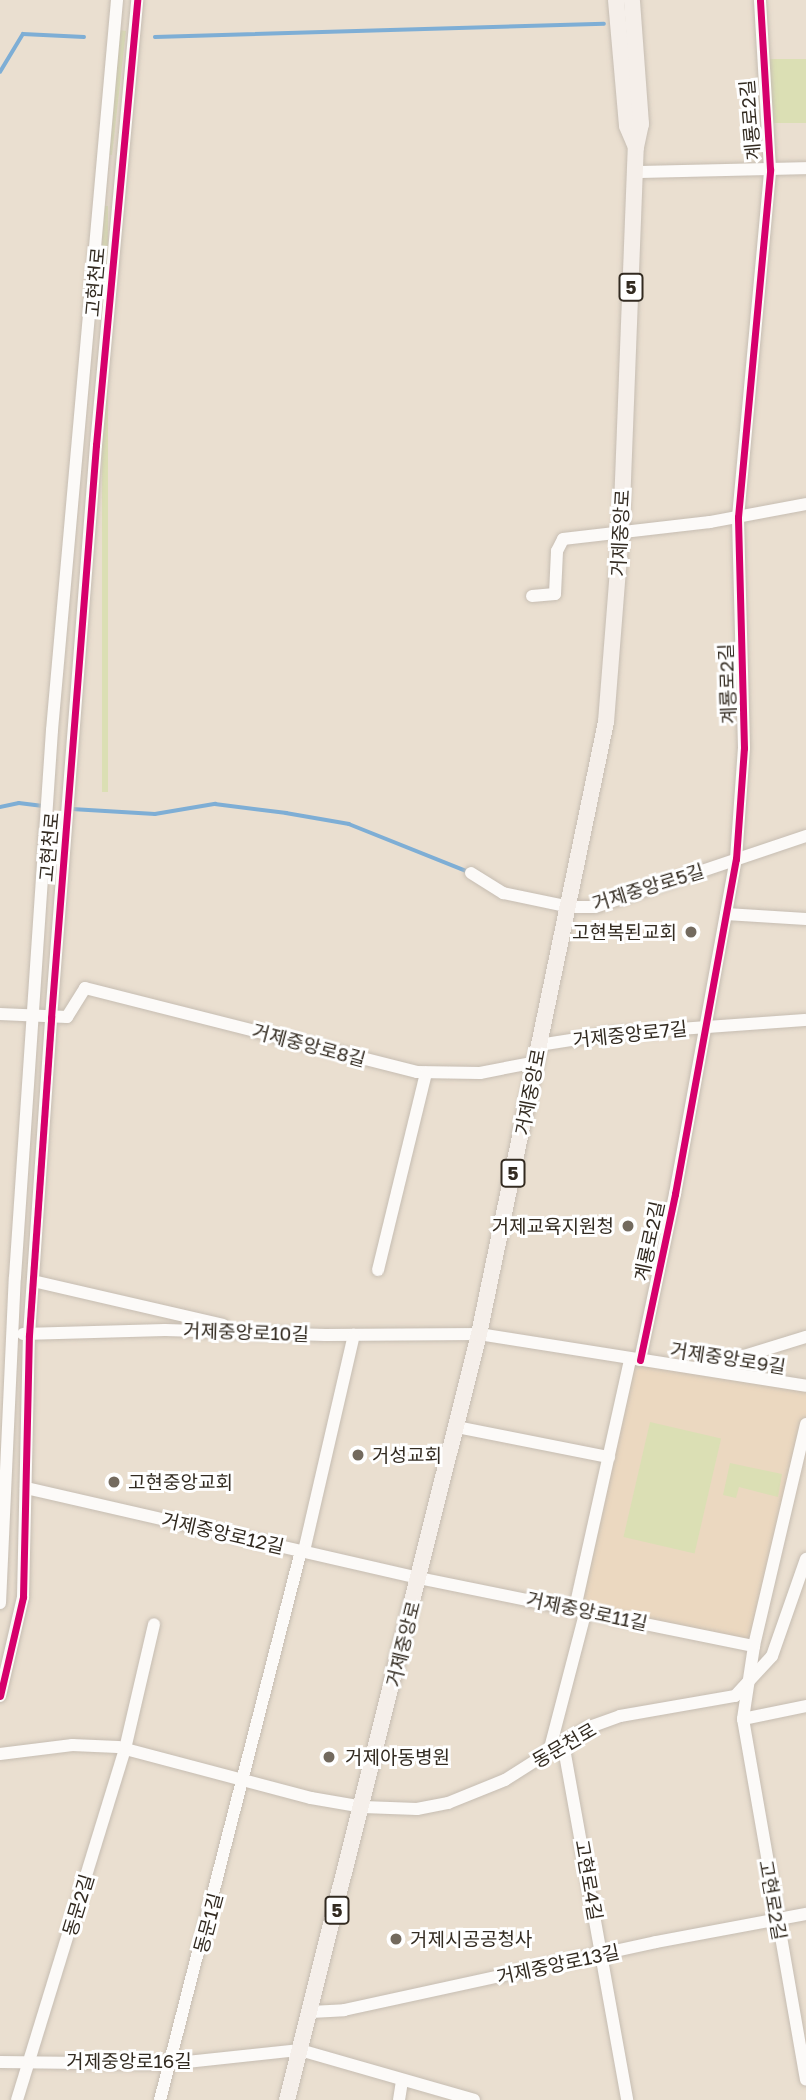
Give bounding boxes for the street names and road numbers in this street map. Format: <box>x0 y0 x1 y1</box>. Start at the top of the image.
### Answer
street label: 계룡로2길 <box>735 79 765 161</box>
street label: 고현천로 <box>81 246 109 318</box>
road number: 5 <box>617 272 645 302</box>
street label: 거제중앙로 <box>606 489 634 577</box>
street label: 계룡로2길 <box>714 643 740 725</box>
street label: 고현천로 <box>35 811 63 883</box>
street label: 거제중앙로5길 <box>589 859 707 915</box>
street label: 거제중앙로7길 <box>572 1017 688 1051</box>
street label: 거제중앙로8길 <box>250 1019 368 1071</box>
street label: 거제중앙로 <box>510 1047 550 1137</box>
road number: 5 <box>499 1158 527 1188</box>
street label: 계룡로2길 <box>629 1199 669 1283</box>
street label: 거제중앙로10길 <box>183 1318 309 1346</box>
street label: 거제중앙로9길 <box>669 1338 787 1378</box>
street label: 거제중앙로12길 <box>159 1508 287 1558</box>
street label: 거제중앙로11길 <box>524 1587 650 1635</box>
street label: 거제중앙로 <box>381 1599 425 1689</box>
street label: 동문천로 <box>528 1718 600 1772</box>
street label: 고현로4길 <box>571 1838 607 1922</box>
street label: 고현로2길 <box>755 1858 791 1942</box>
street label: 동문2길 <box>58 1871 98 1939</box>
street label: 동문1길 <box>189 1890 227 1956</box>
road number: 5 <box>323 1896 351 1924</box>
street label: 거제중앙로13길 <box>494 1940 622 1988</box>
street label: 거제중앙로16길 <box>66 2050 192 2072</box>

